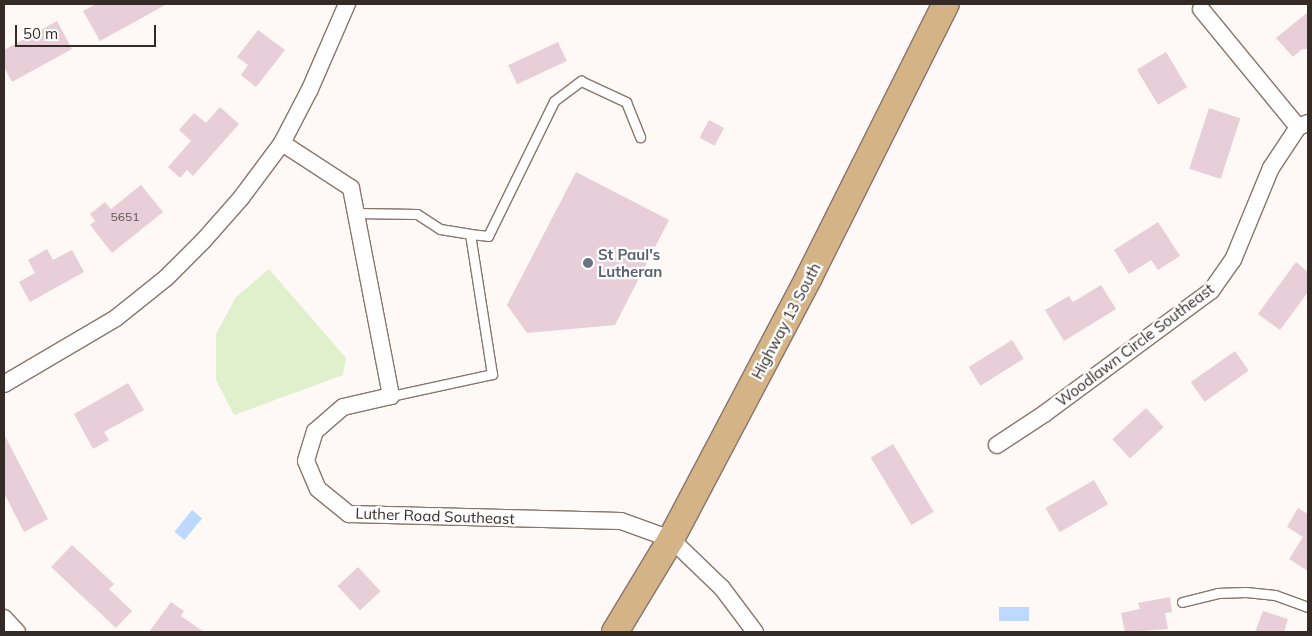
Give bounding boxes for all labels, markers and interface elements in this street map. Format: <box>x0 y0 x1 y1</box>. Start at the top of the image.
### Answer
scale bar <box>18 15 159 47</box>
text: 50 m <box>23 24 58 43</box>
house number: 5651 <box>111 210 139 224</box>
place label: St Paul's Lutheran <box>598 245 662 280</box>
marker: St Paul's Lutheran <box>582 257 594 269</box>
street label: Highway 13 South <box>748 260 824 382</box>
street label: Woodlawn Circle Southeast <box>1053 280 1217 410</box>
street label: Luther Road Southeast <box>355 504 515 528</box>

